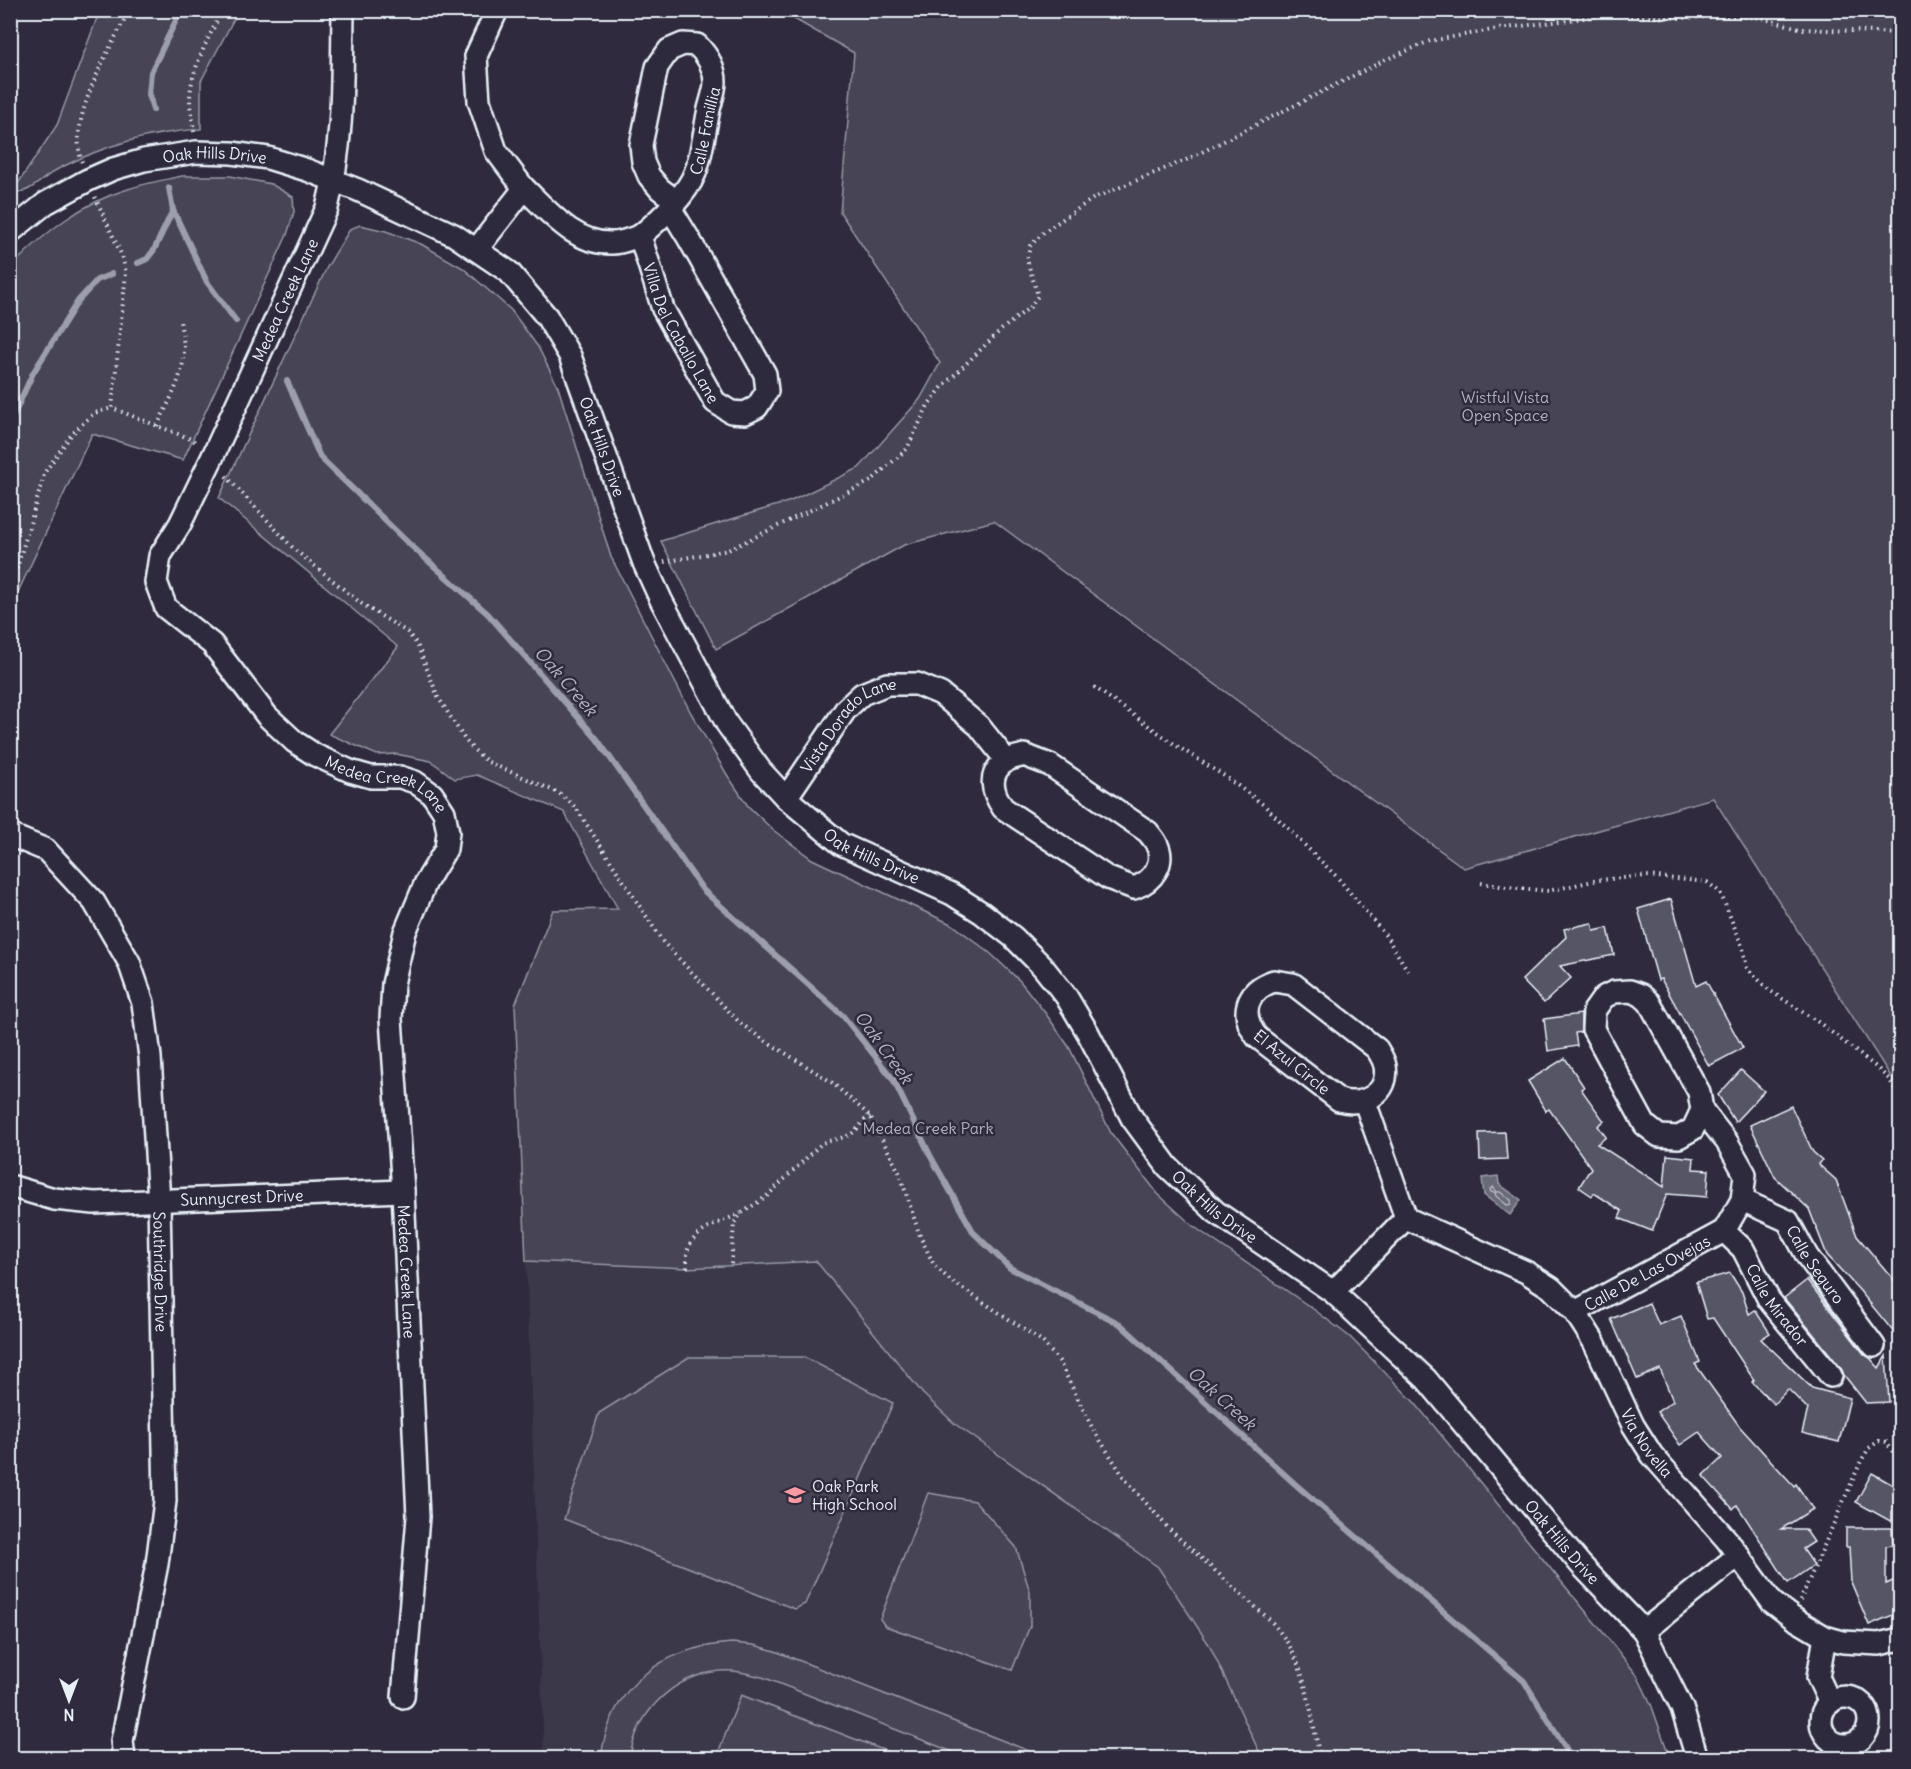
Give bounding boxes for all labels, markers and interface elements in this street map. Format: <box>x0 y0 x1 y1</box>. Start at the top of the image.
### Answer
street label: Calle Fanillia <box>685 85 725 177</box>
street label: Oak Hills Drive <box>161 142 268 168</box>
street label: Medea Creek Lane <box>248 235 322 365</box>
street label: Villa Del Caballo Lane <box>639 260 724 407</box>
park label: Wistful Vista Open Space <box>1461 387 1549 425</box>
street label: Oak Hills Drive <box>575 394 629 499</box>
water label: Oak Creek <box>529 641 604 722</box>
street label: Vista Dorado Lane <box>796 674 896 777</box>
street label: Medea Creek Lane <box>322 751 452 816</box>
street label: Oak Hills Drive <box>820 824 923 888</box>
water label: Oak Creek <box>850 1006 919 1090</box>
street label: El Azul Circle <box>1250 1025 1334 1099</box>
park label: Medea Creek Park <box>862 1118 994 1138</box>
street label: Oak Hills Drive <box>1168 1166 1261 1247</box>
street label: Sunnycrest Drive <box>180 1185 304 1210</box>
street label: Medea Creek Lane <box>394 1204 420 1339</box>
street label: Southridge Drive <box>149 1211 172 1332</box>
street label: Calle Seguro <box>1782 1222 1849 1308</box>
street label: Calle De Las Ovejas <box>1581 1230 1714 1315</box>
street label: Calle Mirador <box>1742 1260 1813 1351</box>
water label: Oak Creek <box>1183 1361 1263 1436</box>
street label: Via Novella <box>1617 1405 1677 1482</box>
place label: Oak Park High School <box>812 1476 897 1514</box>
school or university icon: Oak Park High School <box>783 1483 807 1507</box>
street label: Oak Hills Drive <box>1521 1496 1604 1588</box>
north arrow <box>39 1670 99 1730</box>
text: N <box>63 1705 75 1725</box>

